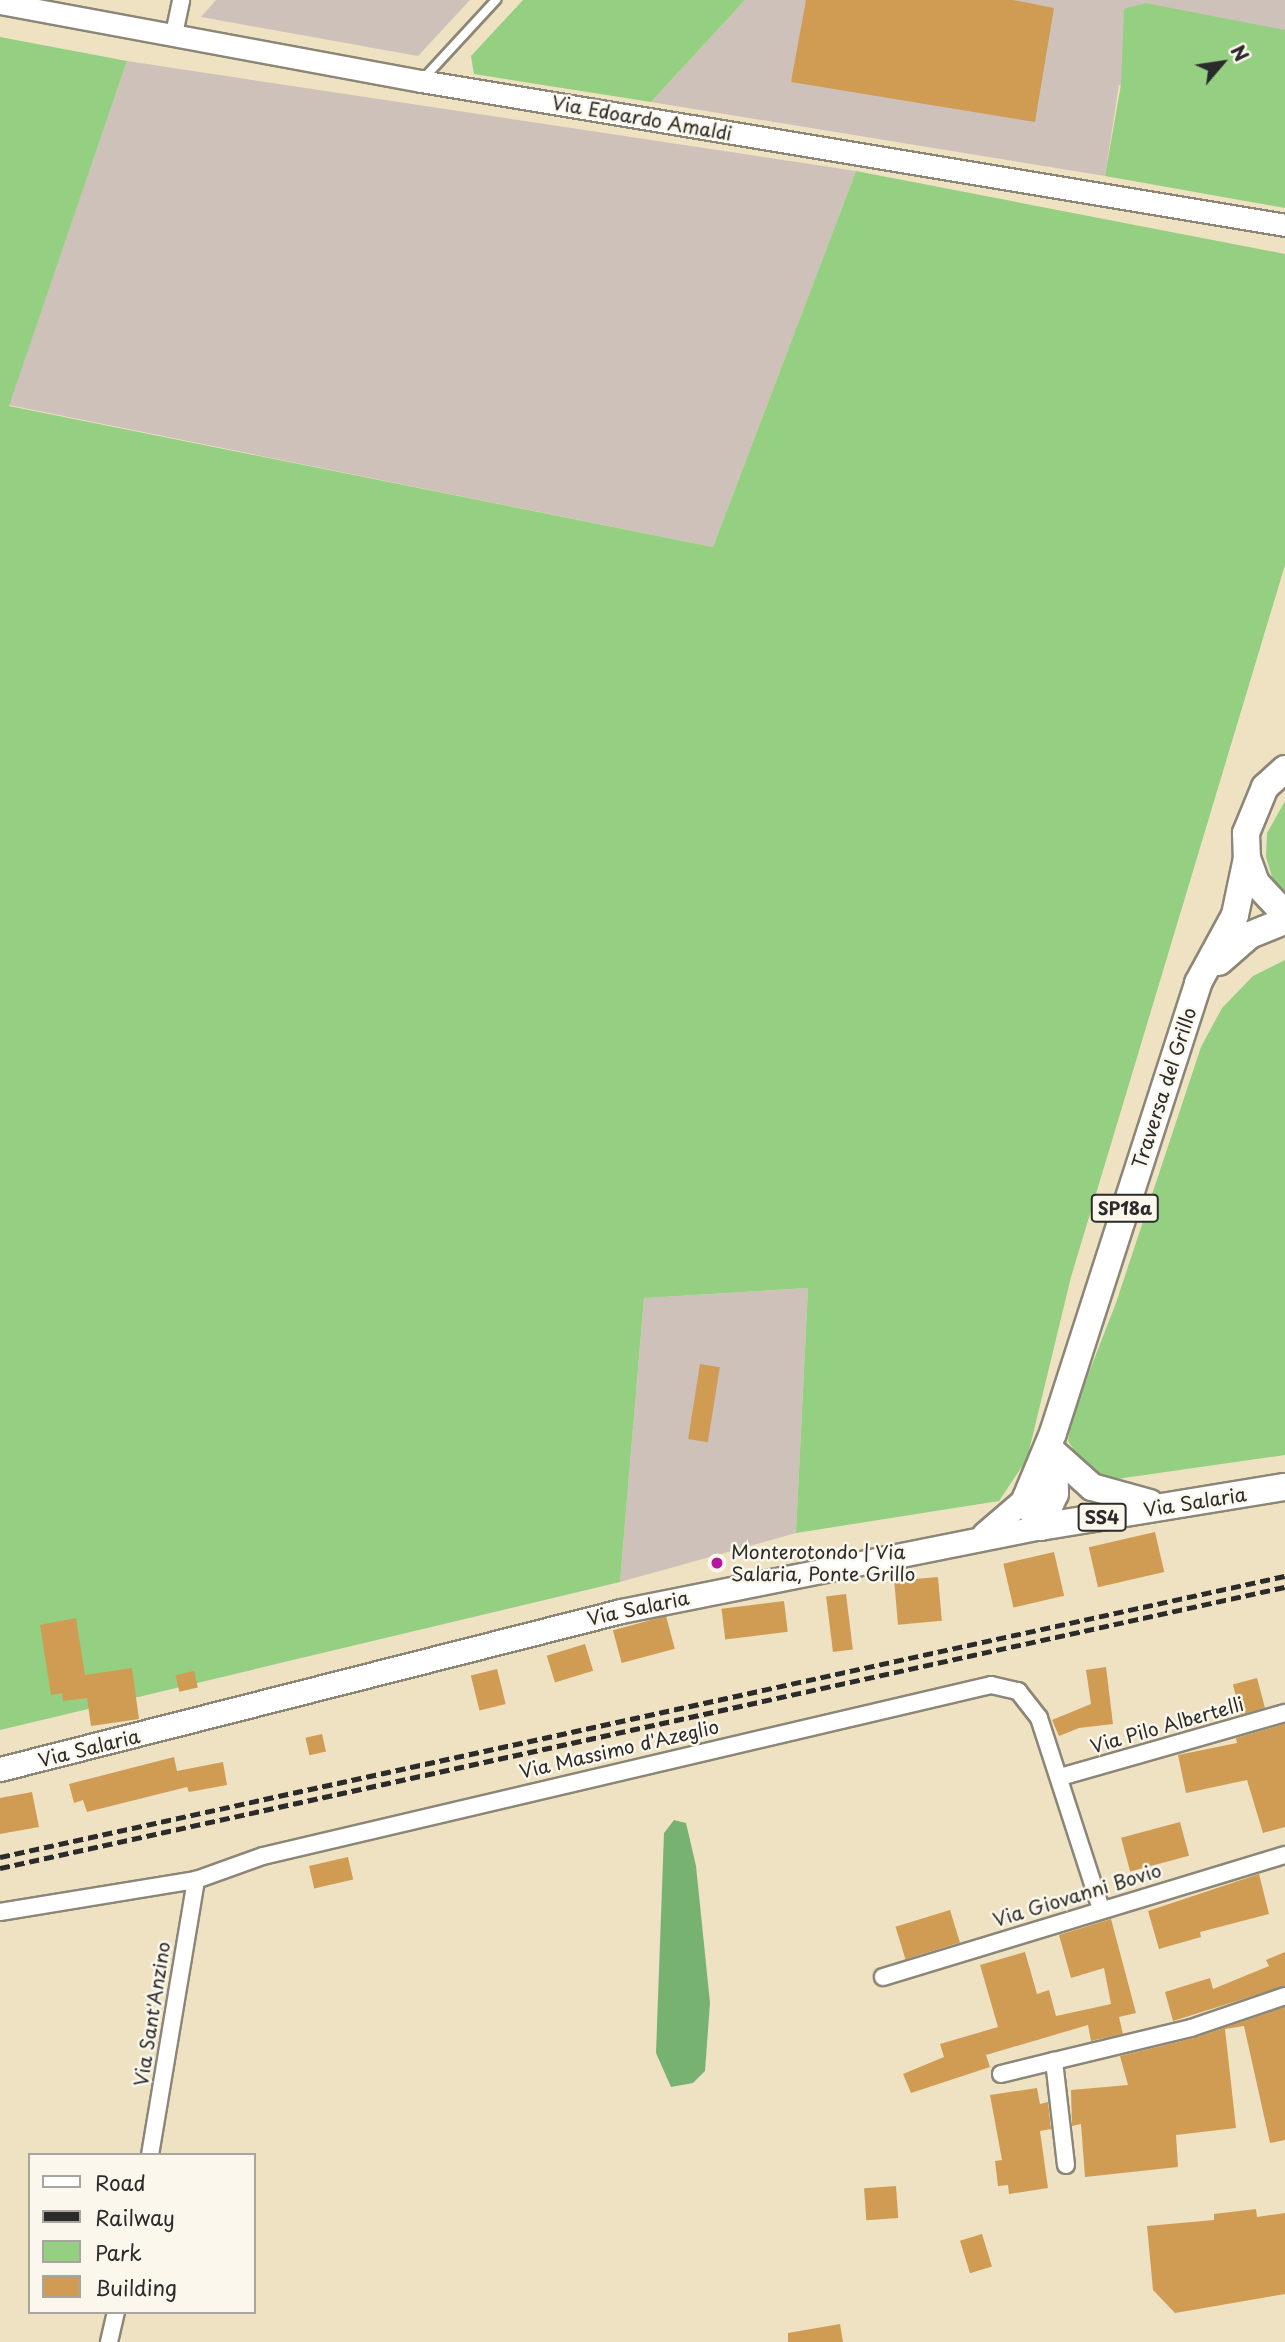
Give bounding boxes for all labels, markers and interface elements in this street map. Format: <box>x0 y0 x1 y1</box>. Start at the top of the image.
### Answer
north arrow <box>1187 28 1257 98</box>
text: N <box>1224 39 1256 66</box>
street label: Via Edoardo Amaldi <box>550 91 734 145</box>
street label: Traversa del Grillo <box>1127 1004 1201 1172</box>
road number: SP18a <box>1090 1194 1160 1223</box>
street label: Via Salaria <box>1143 1483 1247 1521</box>
road number: SS4 <box>1078 1502 1126 1532</box>
place label: Monterotondo | Via Salaria, Ponte Grillo <box>731 1541 916 1585</box>
marker: Monterotondo | Via Salaria, Ponte Grillo <box>709 1555 725 1571</box>
street label: Via Salaria <box>586 1586 690 1630</box>
street label: Via Pilo Albertelli <box>1087 1692 1247 1758</box>
street label: Via Massimo d'Azeglio <box>517 1715 721 1783</box>
street label: Via Salaria <box>37 1725 141 1771</box>
street label: Via Giovanni Bovio <box>991 1859 1163 1931</box>
street label: Via Sant'Anzino <box>129 1940 175 2088</box>
legend <box>28 2153 256 2314</box>
text: Road <box>95 2166 146 2198</box>
text: Railway <box>95 2201 175 2233</box>
text: Park <box>95 2236 142 2268</box>
text: Building <box>95 2271 177 2303</box>

